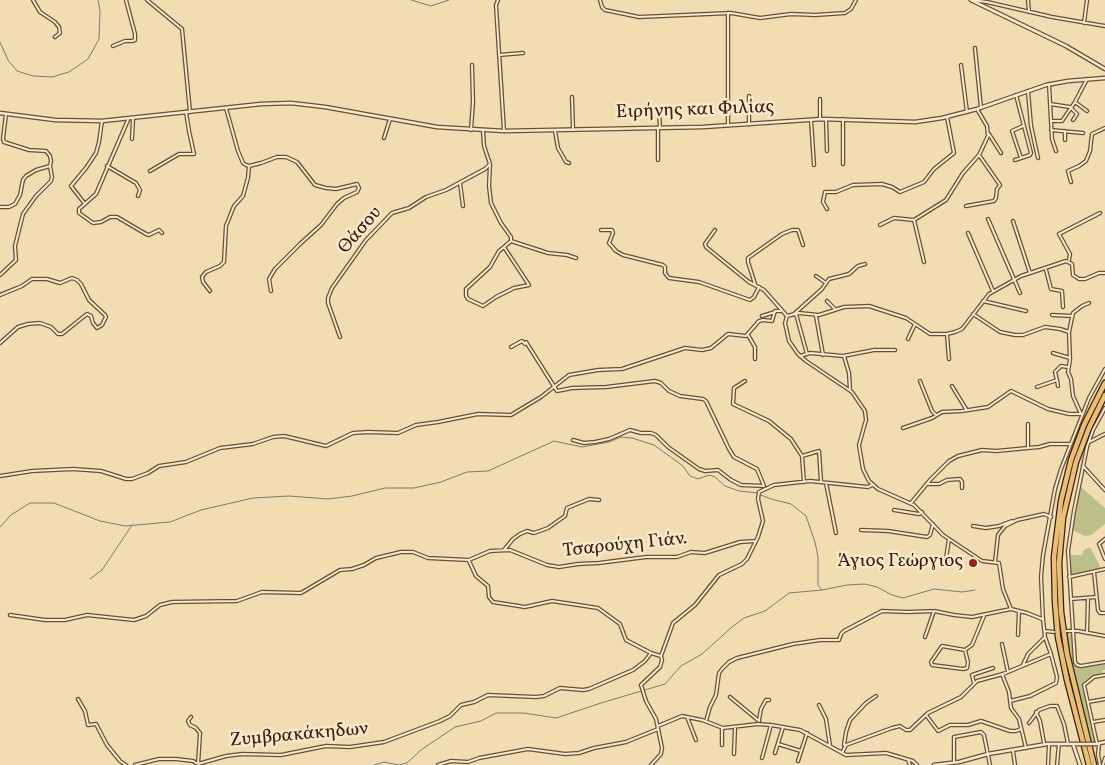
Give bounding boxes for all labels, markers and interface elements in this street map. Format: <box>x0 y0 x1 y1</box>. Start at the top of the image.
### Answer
street label: Ειρήνης και Φιλίας <box>615 97 775 125</box>
street label: Θάσου <box>334 203 388 259</box>
street label: Τσαρούχη Γιάν. <box>562 528 688 564</box>
place label: Άγιος Γεώργιος <box>838 552 963 574</box>
marker: Άγιος Γεώργιος <box>967 557 979 569</box>
street label: Ζυμβρακάκηδων <box>229 719 369 753</box>

